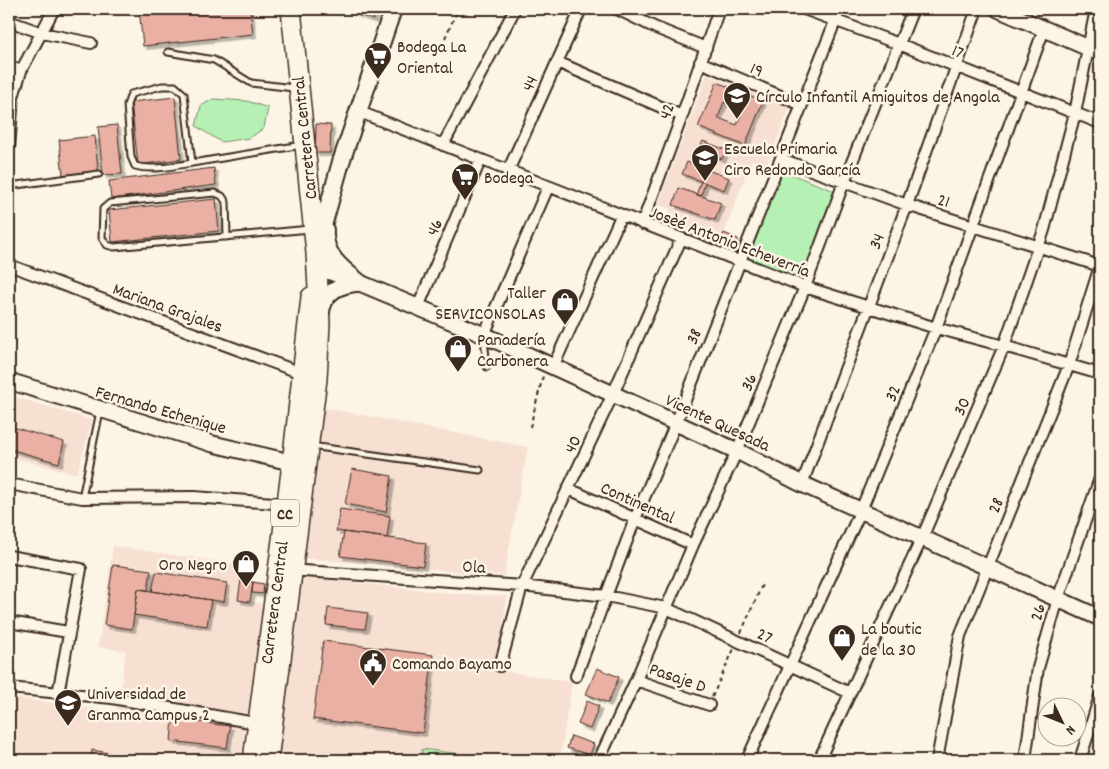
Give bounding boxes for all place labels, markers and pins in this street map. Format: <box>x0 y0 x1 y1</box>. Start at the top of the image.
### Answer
place label: Bodega La Oriental <box>397 36 467 82</box>
supermarket icon: Bodega La Oriental <box>363 41 393 80</box>
school or university icon: Círculo Infantil Amiguitos de Angola <box>722 81 752 120</box>
place label: Círculo Infantil Amiguitos de Angola <box>756 86 1000 111</box>
place label: Escuela Primaria Ciro Redondo García <box>724 138 861 184</box>
school or university icon: Escuela Primaria Ciro Redondo García <box>690 143 720 182</box>
supermarket icon: Bodega <box>450 162 480 201</box>
place label: Bodega <box>484 167 534 192</box>
place label: Taller SERVICONSOLAS <box>435 282 546 328</box>
shop icon: Taller SERVICONSOLAS <box>550 287 580 326</box>
place label: Panadería Carbonera <box>477 329 549 375</box>
shop icon: Panadería Carbonera <box>443 334 473 373</box>
shop icon: Oro Negro <box>231 549 261 588</box>
place label: Oro Negro <box>158 554 227 579</box>
place label: La boutic de la 30 <box>861 618 922 664</box>
shop icon: La boutic de la 30 <box>827 623 857 662</box>
public building icon: Comando Bayamo <box>358 648 388 687</box>
place label: Comando Bayamo <box>392 653 512 678</box>
place label: Universidad de Granma Campus 2 <box>87 683 210 729</box>
school or university icon: Universidad de Granma Campus 2 <box>53 688 83 727</box>

